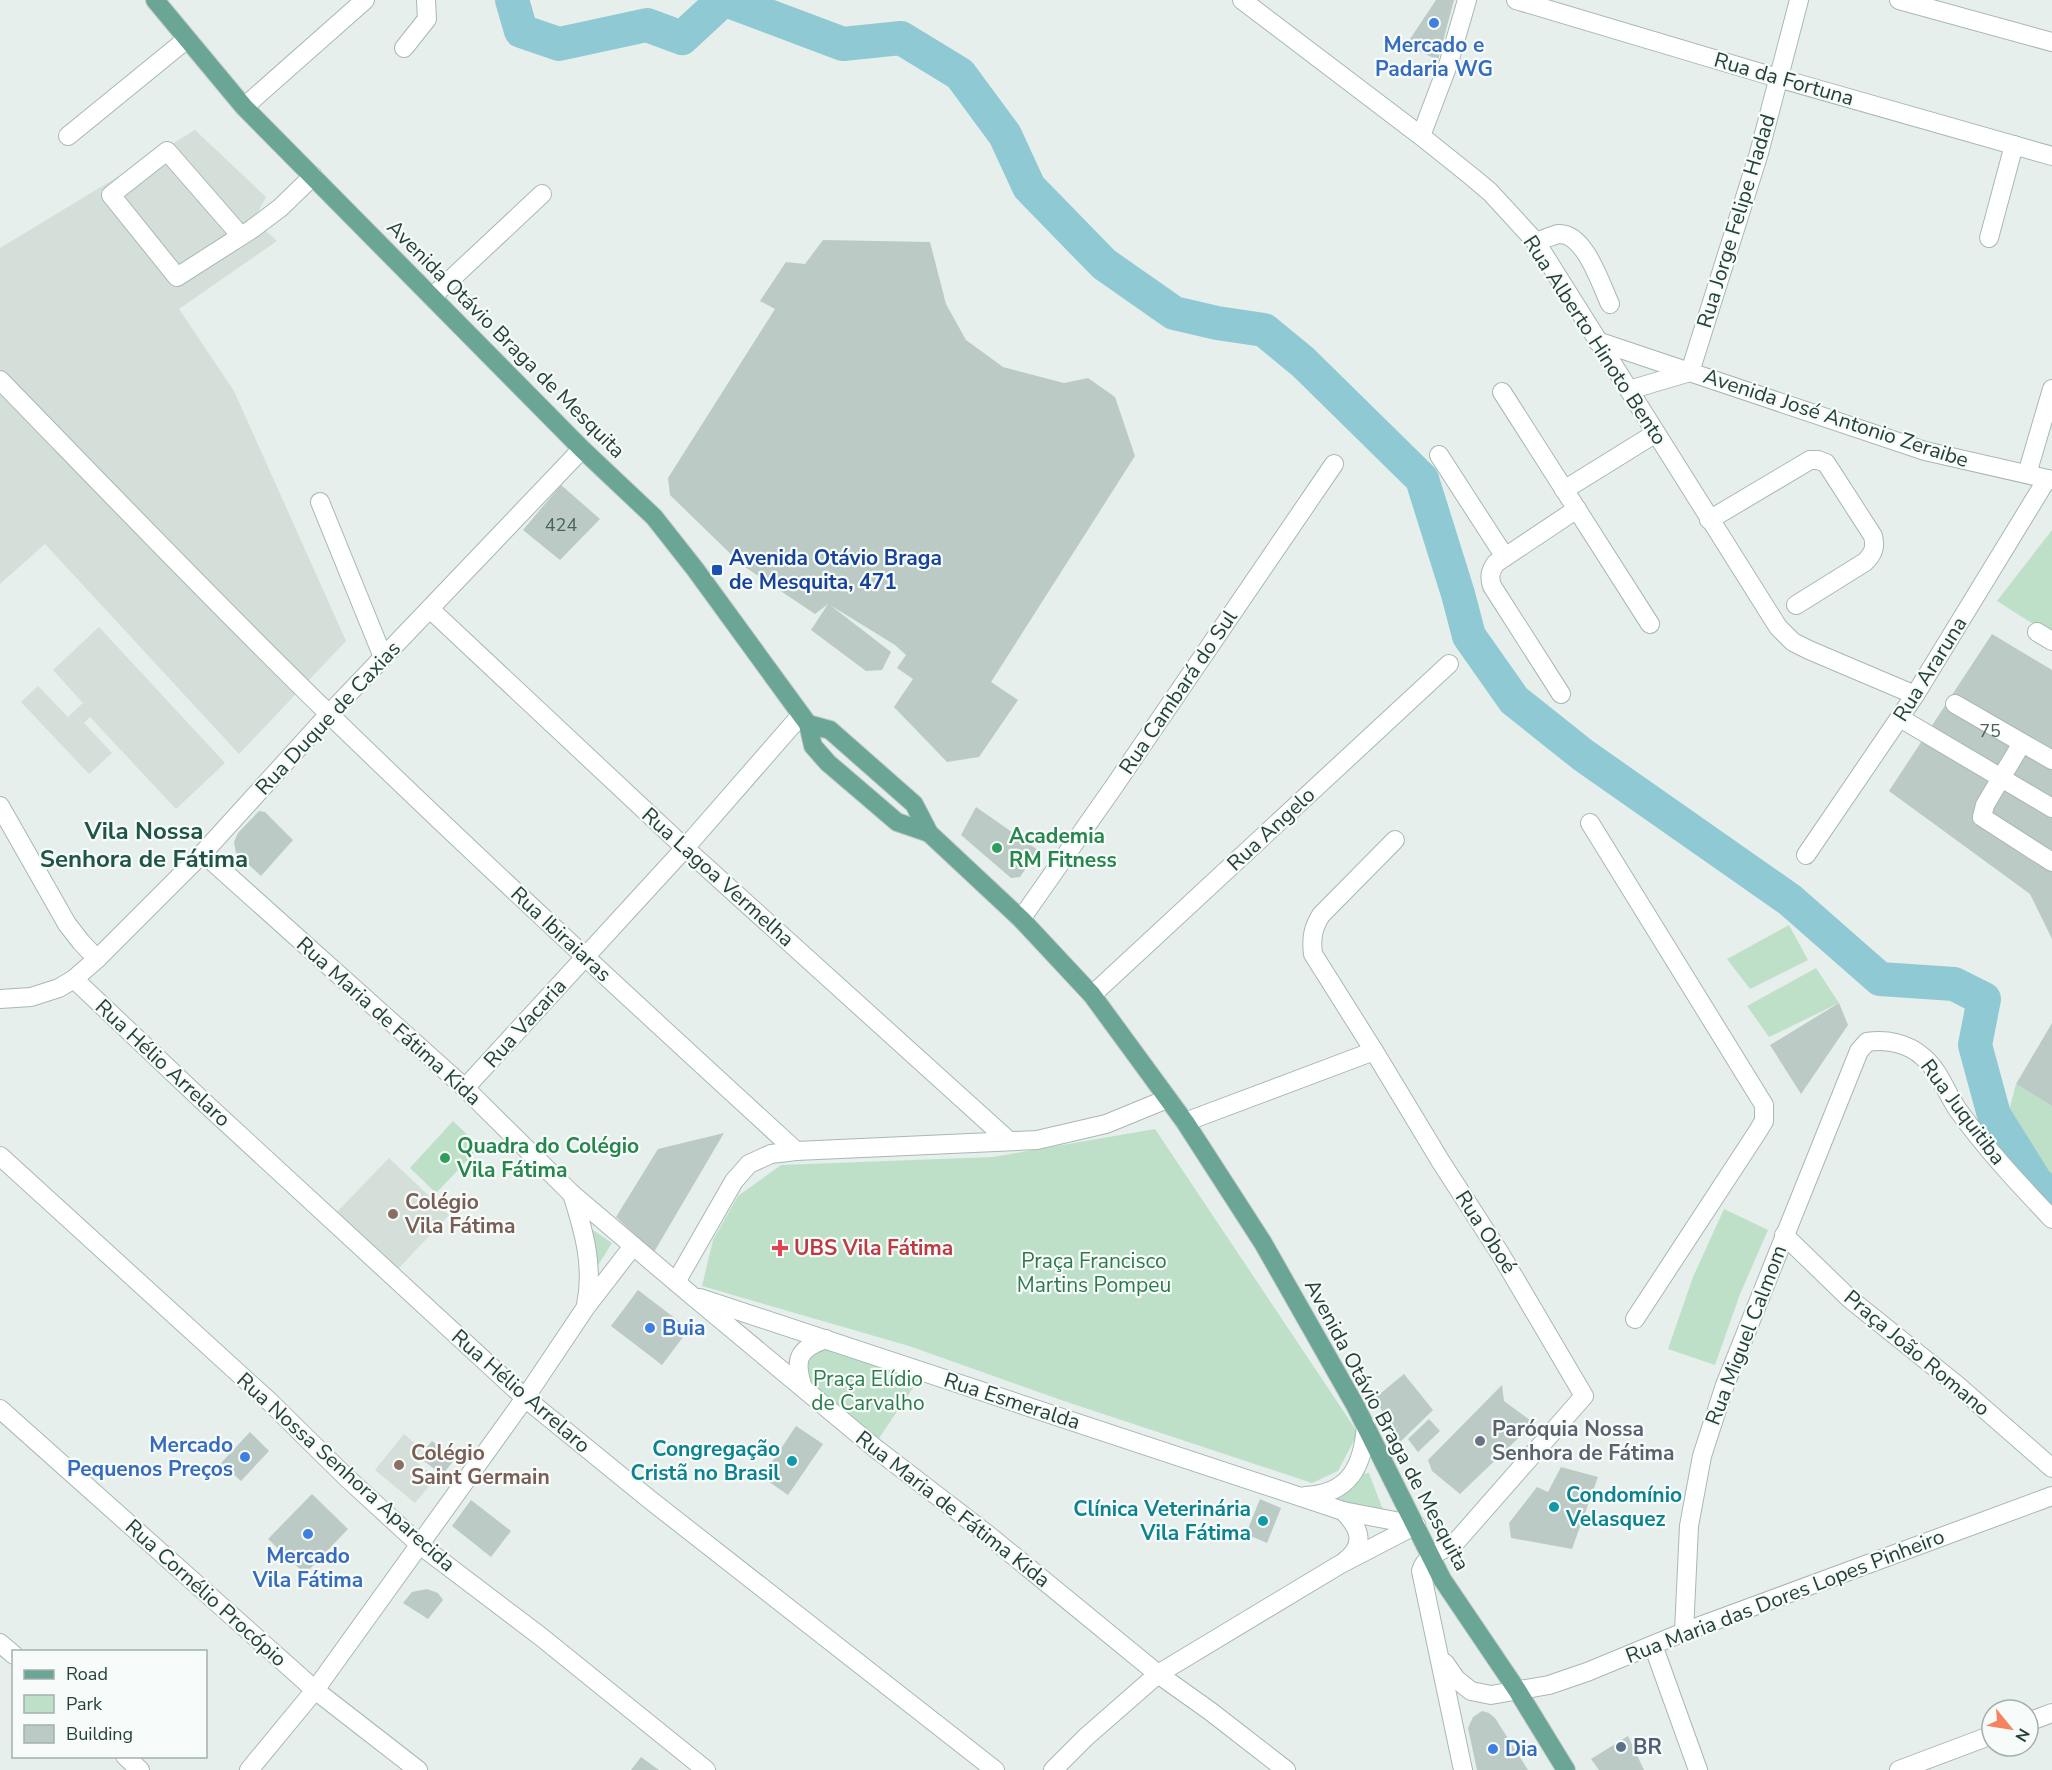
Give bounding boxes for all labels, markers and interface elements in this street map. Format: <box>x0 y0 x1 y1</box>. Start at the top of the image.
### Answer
marker: Mercado e Padaria WG <box>1427 16 1441 30</box>
place label: Mercado e Padaria WG <box>1375 31 1493 83</box>
street label: Rua da Fortuna <box>1711 46 1857 112</box>
street label: Rua Jorge Felipe Hadad <box>1690 111 1782 331</box>
street label: Avenida Otávio Braga de Mesquita <box>381 214 631 464</box>
street label: Rua Alberto Hinoto Bento <box>1517 230 1673 450</box>
street label: Avenida José Antonio Zeraibe <box>1700 362 1972 474</box>
house number: 424 <box>545 513 577 537</box>
place label: Avenida Otávio Braga de Mesquita, 471 <box>729 544 942 596</box>
marker: Avenida Otávio Braga de Mesquita, 471 <box>710 563 724 577</box>
street label: Rua Cambará do Sul <box>1112 604 1244 780</box>
street label: Rua Araruna <box>1887 611 1973 727</box>
street label: Rua Duque de Caxias <box>249 635 407 801</box>
house number: 75 <box>1979 719 2001 743</box>
street label: Rua Angelo <box>1221 781 1321 877</box>
street label: Rua Lagoa Vermelha <box>636 801 800 953</box>
district label: Vila Nossa Senhora de Fátima <box>40 815 248 875</box>
place label: Academia RM Fitness <box>1009 822 1117 874</box>
marker: Academia RM Fitness <box>990 841 1004 855</box>
street label: Rua Ibiraiaras <box>505 880 617 988</box>
street label: Rua Maria de Fátima Kida <box>291 930 487 1112</box>
street label: Rua Vacaria <box>477 972 573 1074</box>
street label: Rua Hélio Arrelaro <box>89 993 237 1133</box>
street label: Rua Juquitiba <box>1914 1053 2012 1171</box>
place label: Quadra do Colégio Vila Fátima <box>456 1132 639 1184</box>
marker: Quadra do Colégio Vila Fátima <box>438 1151 452 1165</box>
street label: Rua Oboé <box>1449 1185 1523 1279</box>
place label: Colégio Vila Fátima <box>404 1188 515 1240</box>
marker: Colégio Vila Fátima <box>386 1207 400 1221</box>
place label: UBS Vila Fátima <box>794 1234 953 1262</box>
marker: UBS Vila Fátima <box>771 1239 789 1257</box>
street label: Rua Miguel Calmom <box>1699 1241 1793 1429</box>
park label: Praça Francisco Martins Pompeu <box>1017 1247 1171 1299</box>
street label: Avenida Otávio Braga de Mesquita <box>1298 1274 1476 1576</box>
street label: Praça João Romano <box>1838 1284 1996 1422</box>
place label: Buia <box>662 1314 705 1342</box>
marker: Buia <box>643 1321 657 1335</box>
street label: Rua Hélio Arrelaro <box>446 1323 596 1459</box>
park label: Praça Elídio de Carvalho <box>811 1365 925 1417</box>
street label: Rua Nossa Senhora Aparecida <box>231 1366 461 1578</box>
street label: Rua Esmeralda <box>940 1366 1084 1436</box>
place label: Paróquia Nossa Senhora de Fátima <box>1492 1415 1674 1467</box>
street label: Rua Maria de Fátima Kida <box>850 1424 1056 1594</box>
place label: Mercado Pequenos Preços <box>67 1431 233 1483</box>
marker: Paróquia Nossa Senhora de Fátima <box>1473 1434 1487 1448</box>
place label: Congregação Cristã no Brasil <box>630 1435 780 1487</box>
place label: Colégio Saint Germain <box>411 1439 550 1491</box>
marker: Mercado Pequenos Preços <box>238 1450 252 1464</box>
marker: Congregação Cristã no Brasil <box>785 1454 799 1468</box>
marker: Colégio Saint Germain <box>392 1458 406 1472</box>
place label: Condomínio Velasquez <box>1565 1481 1682 1533</box>
place label: Clínica Veterinária Vila Fátima <box>1073 1495 1251 1547</box>
marker: Condomínio Velasquez <box>1547 1500 1561 1514</box>
street label: Rua Cornélio Procópio <box>119 1513 293 1673</box>
marker: Clínica Veterinária Vila Fátima <box>1256 1514 1270 1528</box>
street label: Rua Maria das Dores Lopes Pinheiro <box>1621 1522 1949 1670</box>
marker: Mercado Vila Fátima <box>301 1527 315 1541</box>
place label: Mercado Vila Fátima <box>252 1542 363 1594</box>
legend <box>12 1650 207 1758</box>
text: Road <box>66 1662 108 1686</box>
text: Park <box>66 1692 103 1716</box>
north arrow <box>1980 1698 2040 1758</box>
text: Building <box>66 1722 133 1746</box>
text: N <box>2010 1724 2035 1746</box>
place label: BR <box>1633 1733 1662 1761</box>
place label: Dia <box>1505 1735 1538 1763</box>
marker: BR <box>1614 1740 1628 1754</box>
marker: Dia <box>1486 1742 1500 1756</box>

